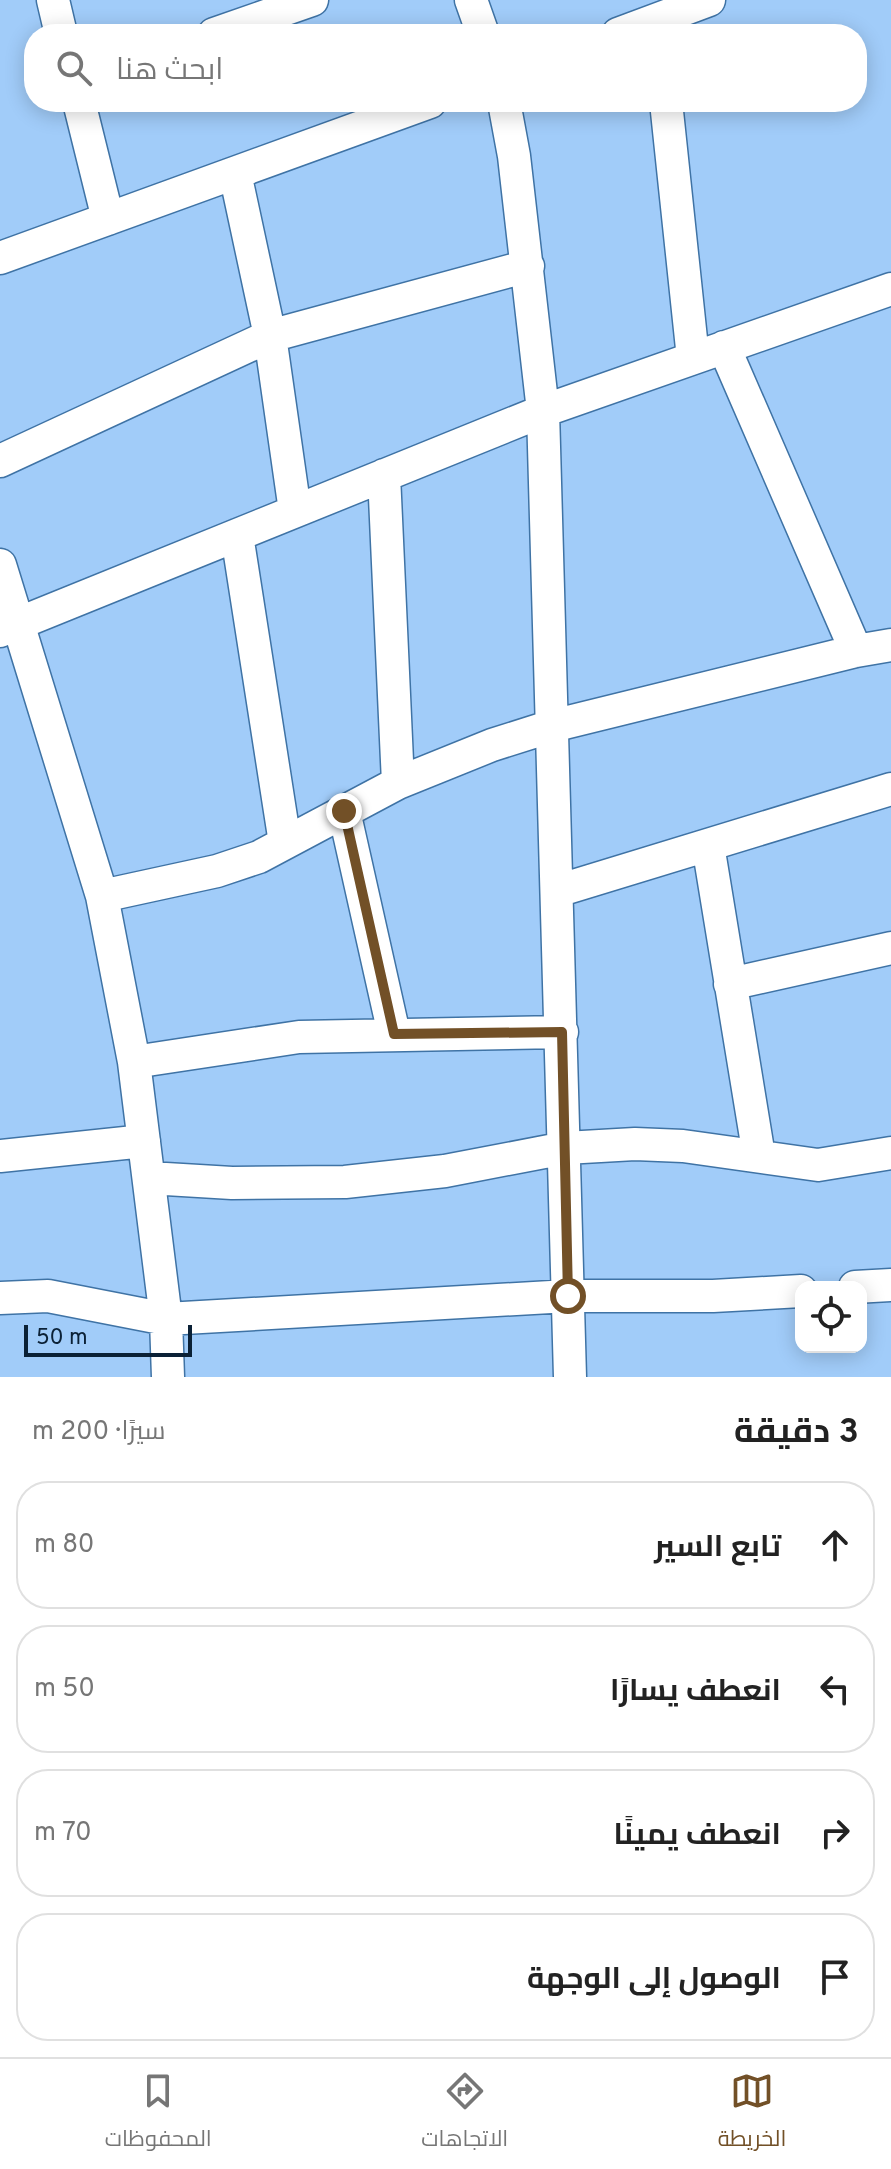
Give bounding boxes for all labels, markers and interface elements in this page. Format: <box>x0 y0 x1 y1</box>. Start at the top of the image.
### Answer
search box <box>24 24 867 112</box>
icon: search <box>52 46 96 90</box>
text: ابحث هنا <box>116 53 223 90</box>
route end <box>326 793 362 829</box>
route start <box>550 1278 586 1314</box>
map controls <box>795 1281 867 1353</box>
button: locate <box>795 1281 867 1353</box>
scale bar <box>24 1321 192 1357</box>
text: 50 m <box>36 1325 88 1352</box>
text: 3 دقيقة <box>734 1412 859 1455</box>
text: سيرًا · 200 m <box>32 1416 165 1449</box>
icon: ahead <box>813 1523 857 1567</box>
text: 80 m <box>34 1529 94 1562</box>
text: تابع السير <box>654 1530 781 1567</box>
icon: left <box>813 1667 857 1711</box>
text: 50 m <box>34 1673 95 1706</box>
text: انعطف يسارًا <box>610 1674 781 1711</box>
icon: right <box>813 1811 857 1855</box>
text: 70 m <box>34 1817 92 1850</box>
text: انعطف يمينًا <box>614 1818 781 1855</box>
icon: arrive <box>813 1955 857 1999</box>
text: الوصول إلى الوجهة <box>527 1962 781 1999</box>
tab: المحفوظات <box>105 2069 212 2159</box>
tab: الاتجاهات <box>421 2069 508 2159</box>
tab: الخريطة <box>718 2069 786 2159</box>

